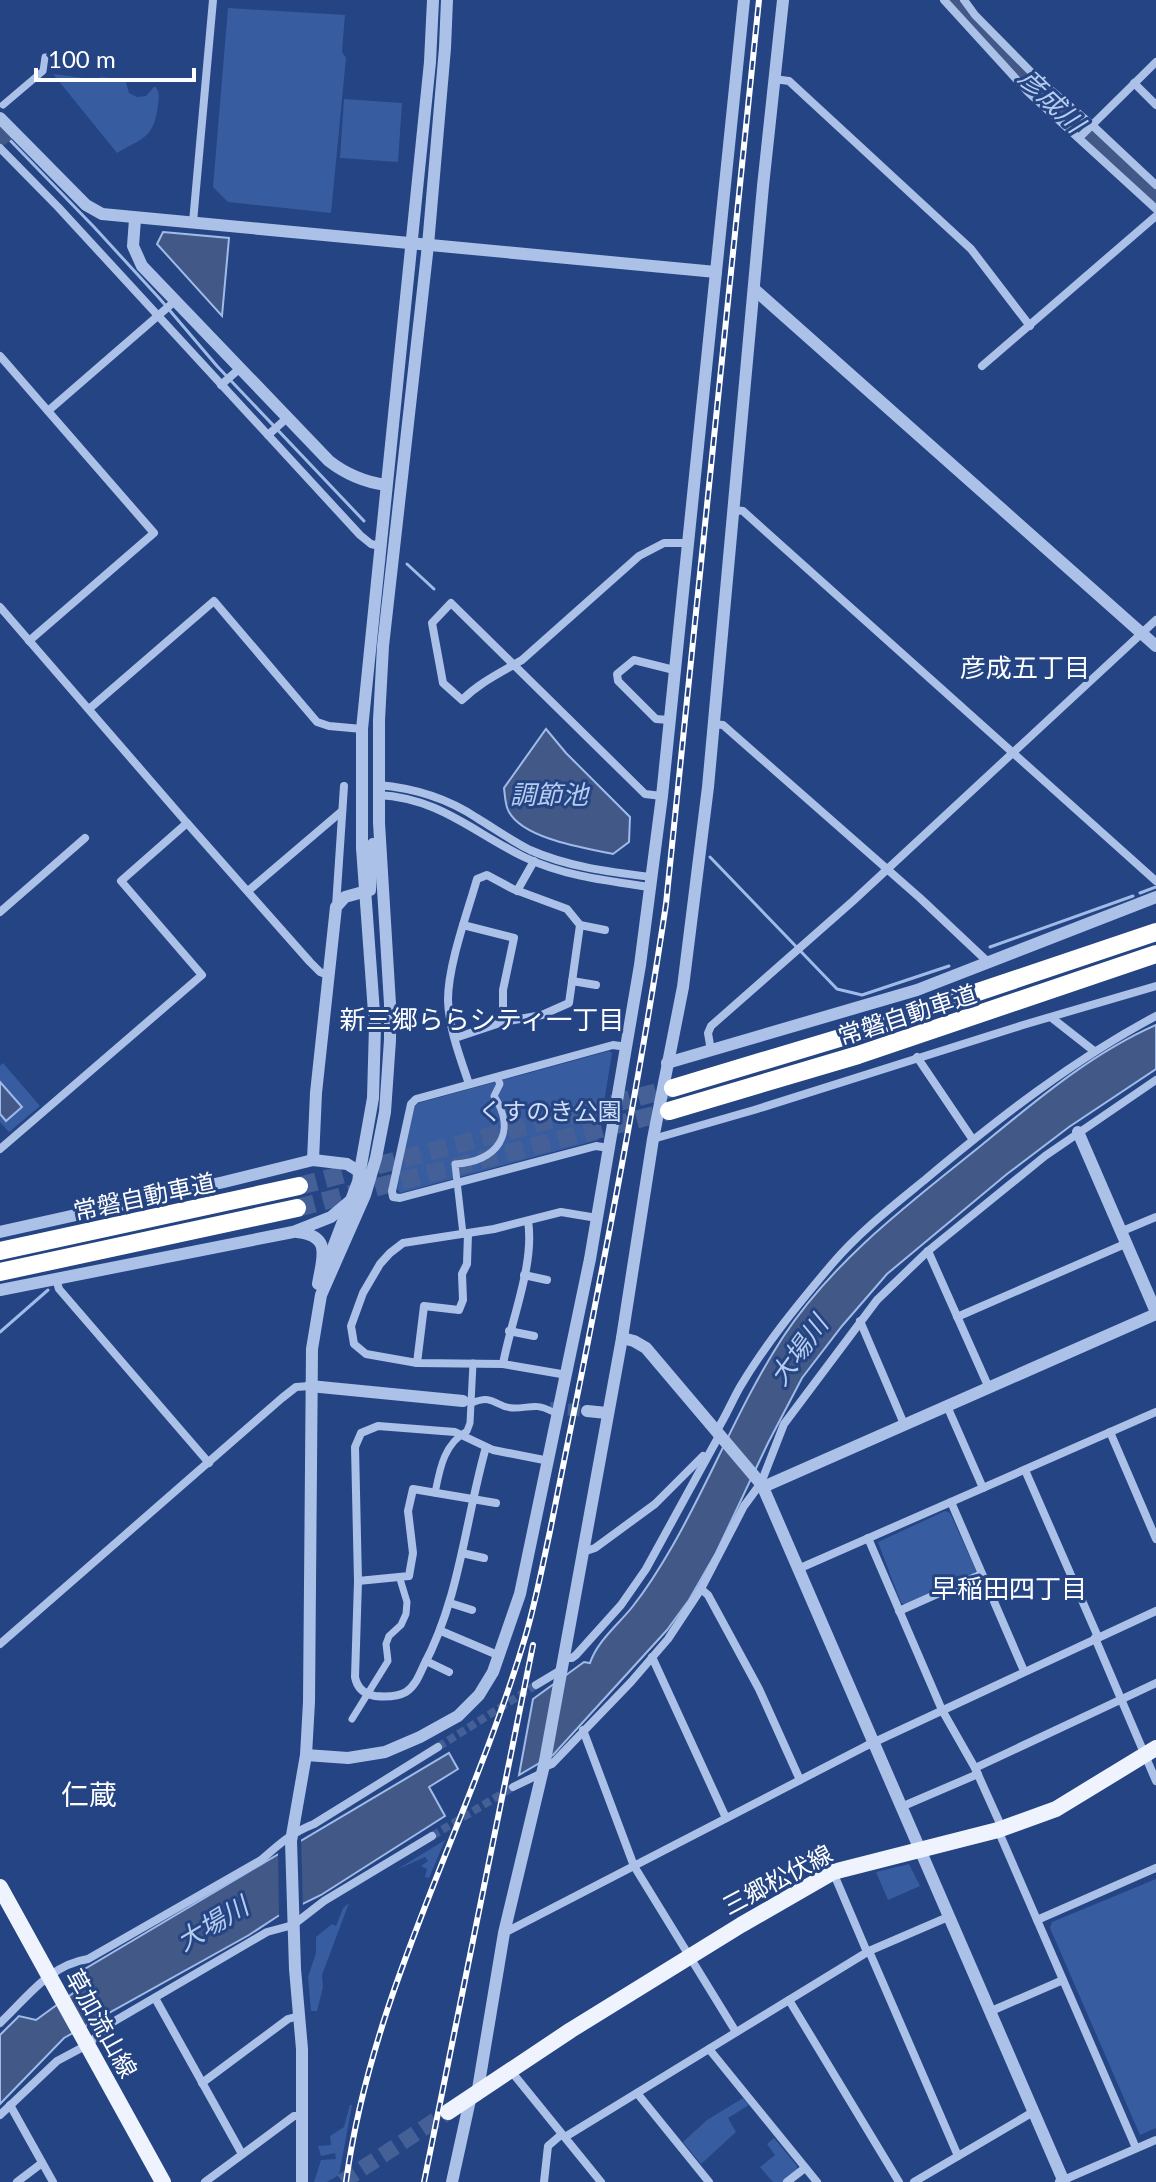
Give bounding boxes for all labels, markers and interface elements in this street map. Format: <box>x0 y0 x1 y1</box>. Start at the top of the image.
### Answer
scale bar <box>36 32 194 82</box>
text: 100 m <box>48 44 116 73</box>
water label: 彦成川 <box>1013 61 1093 141</box>
district label: 彦成五丁目 <box>960 651 1090 683</box>
water label: 調節池 <box>510 778 591 810</box>
street label: 常磐自動車道 <box>834 978 980 1050</box>
district label: 新三郷ららシティ一丁目 <box>340 1003 624 1035</box>
park label: くすのき公園 <box>478 1096 622 1125</box>
street label: 常磐自動車道 <box>71 1167 217 1225</box>
water label: 大場川 <box>762 1307 836 1391</box>
district label: 早稲田四丁目 <box>931 1572 1087 1604</box>
district label: 仁蔵 <box>61 1777 117 1811</box>
street label: 三郷松伏線 <box>717 1838 837 1920</box>
water label: 大場川 <box>170 1888 256 1957</box>
street label: 草加流山線 <box>60 1963 144 2083</box>

